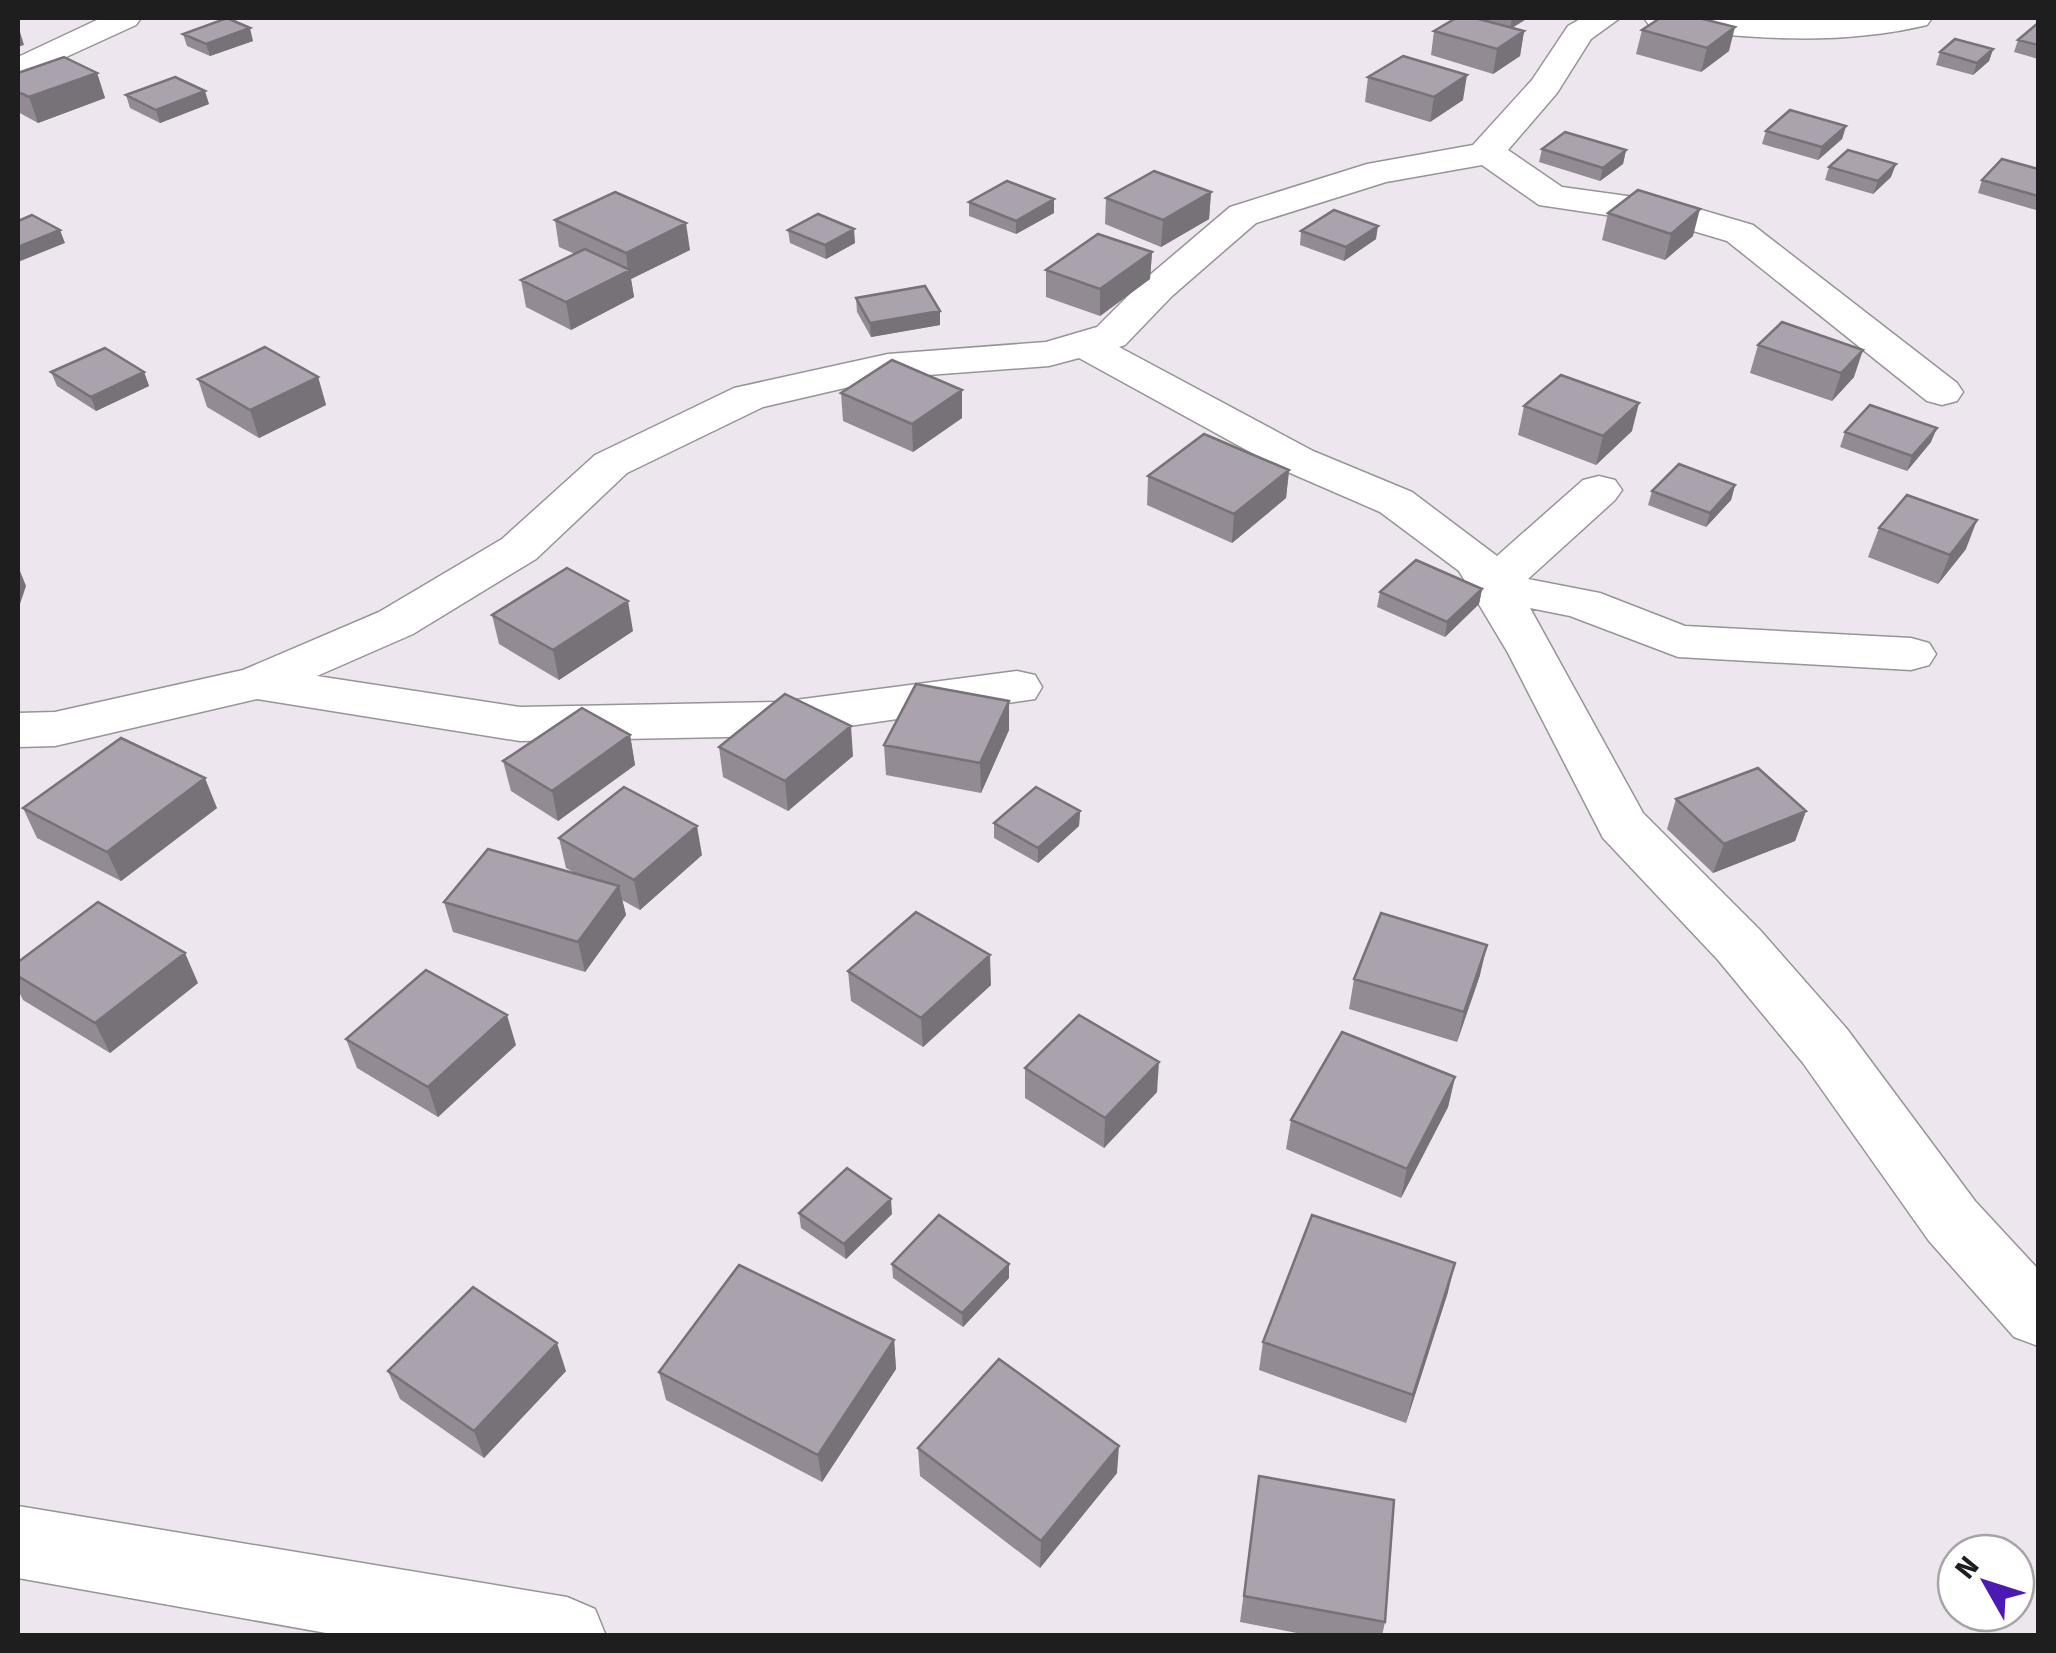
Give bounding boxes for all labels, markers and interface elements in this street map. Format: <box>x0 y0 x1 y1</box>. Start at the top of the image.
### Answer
north arrow <box>1936 1533 2036 1633</box>
text: N <box>1948 1550 1986 1585</box>

